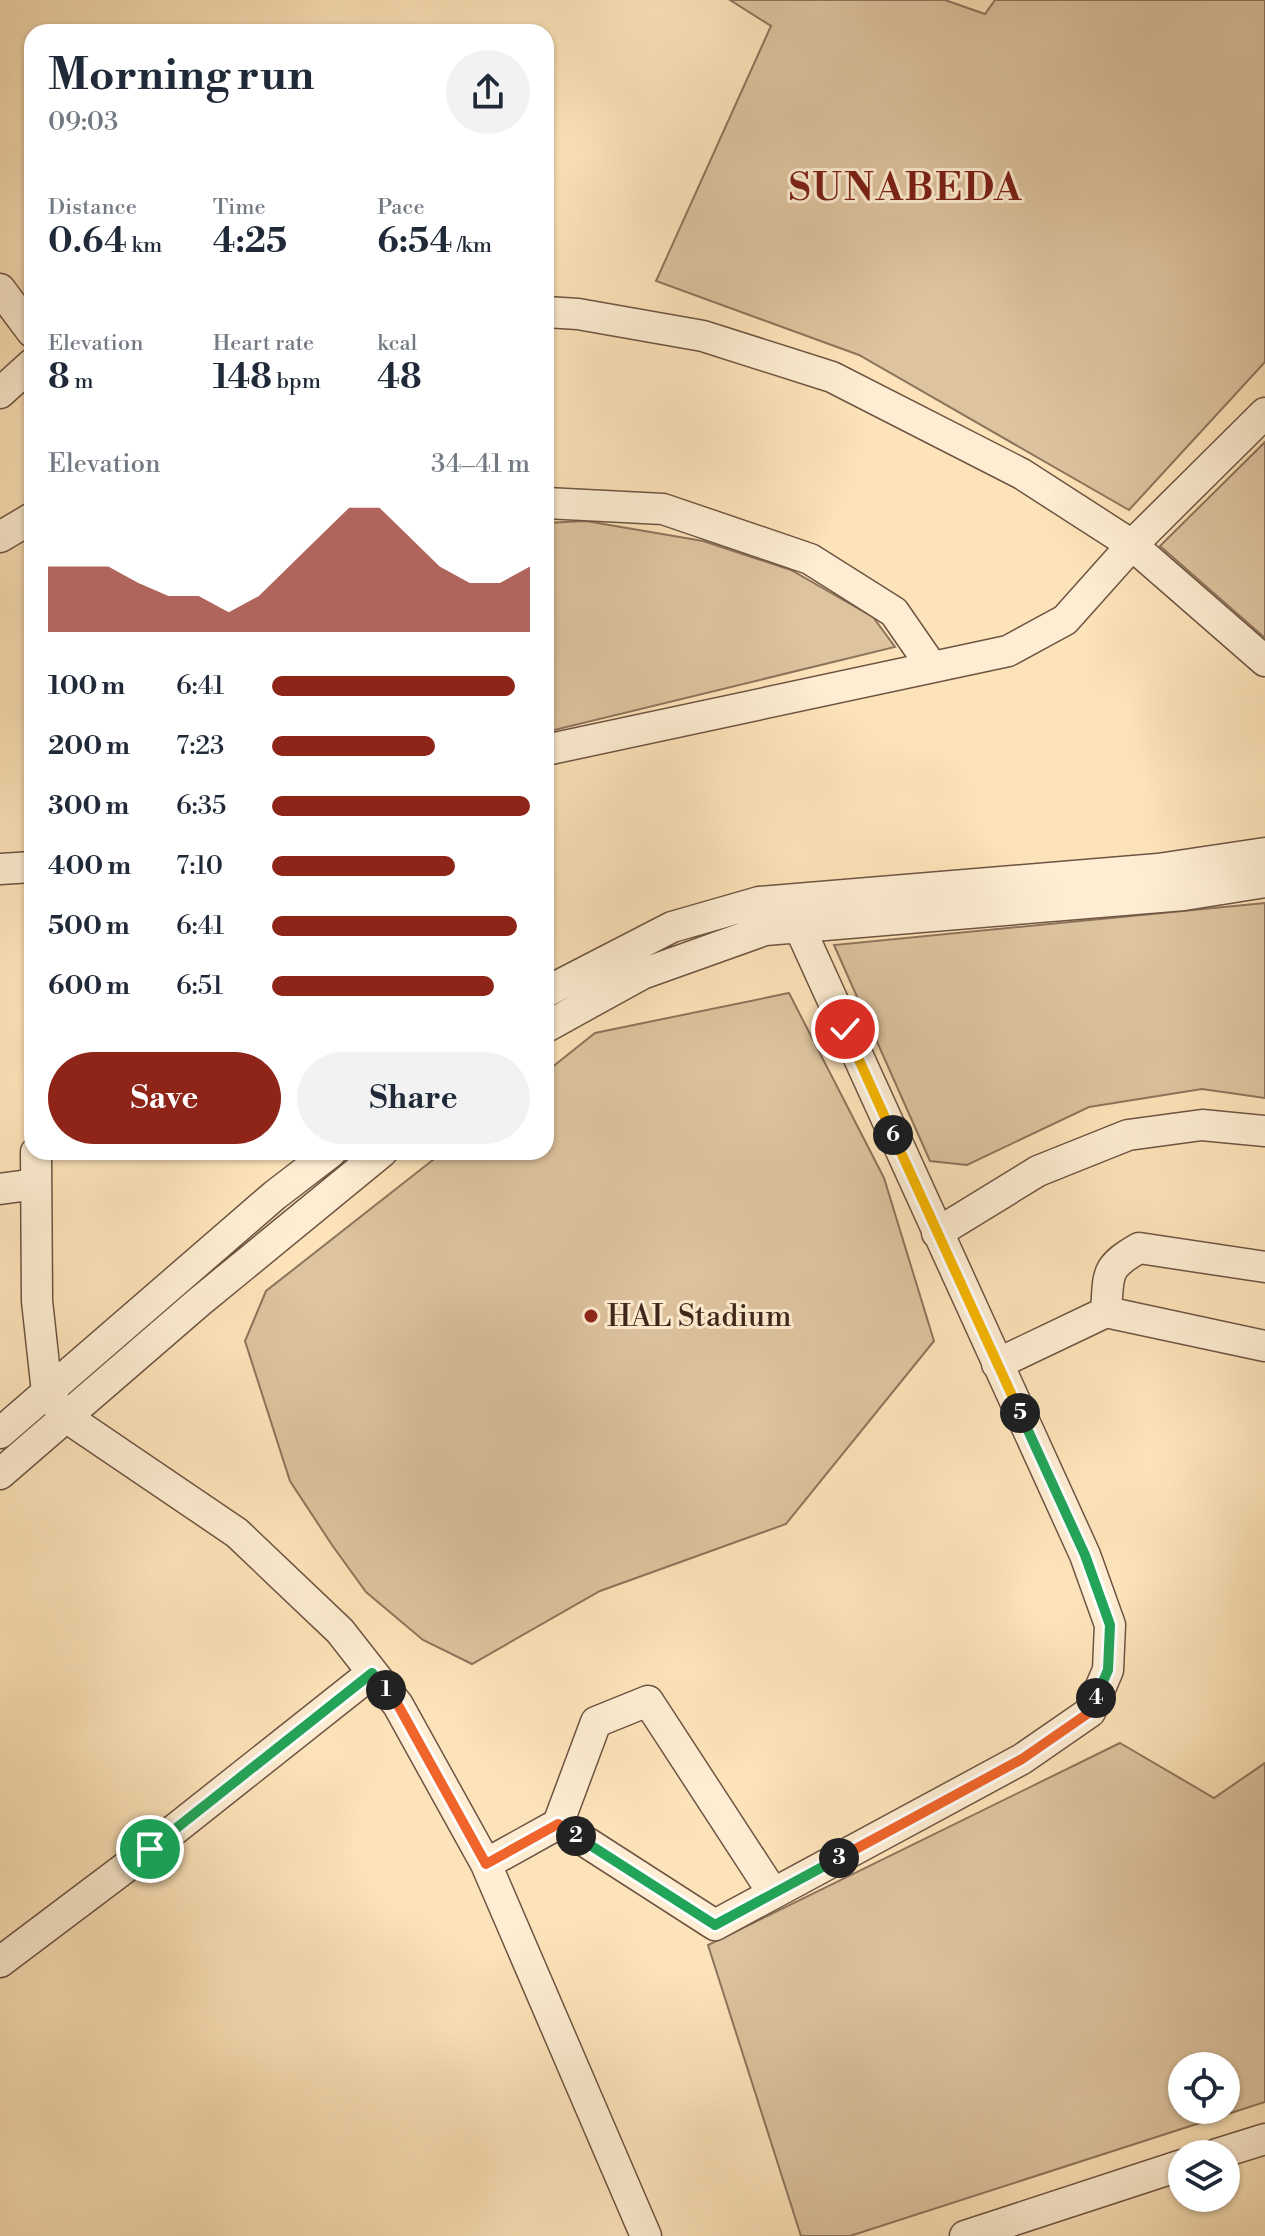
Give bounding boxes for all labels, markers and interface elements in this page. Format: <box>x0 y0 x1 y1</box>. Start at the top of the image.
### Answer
text: Morning run <box>48 48 314 103</box>
button: share <box>446 50 530 134</box>
text: 09:03 <box>48 106 118 138</box>
district label: SUNABEDA <box>789 165 1023 212</box>
text: Distance <box>48 194 137 221</box>
text: Time <box>213 194 266 221</box>
text: Pace <box>377 194 425 221</box>
text: 0.64 <box>48 221 127 263</box>
text: 4:25 <box>213 221 287 263</box>
text: 6:54 <box>377 221 452 263</box>
text: km <box>127 232 162 259</box>
text: /km <box>452 232 492 259</box>
text: Elevation <box>48 330 143 357</box>
text: Heart rate <box>213 330 314 357</box>
text: kcal <box>377 330 417 357</box>
text: 8 <box>48 357 70 399</box>
text: 148 <box>213 357 272 399</box>
text: 48 <box>377 357 422 399</box>
text: m <box>70 368 93 395</box>
text: bpm <box>272 368 321 395</box>
text: Elevation <box>48 448 161 480</box>
text: 34–41 m <box>431 448 530 480</box>
text: 100 m <box>48 670 125 702</box>
text: 6:41 <box>176 670 224 702</box>
text: 200 m <box>48 730 130 762</box>
text: 7:23 <box>176 730 224 762</box>
text: 300 m <box>48 790 129 822</box>
text: 6:35 <box>176 790 226 822</box>
text: 400 m <box>48 850 131 882</box>
text: 7:10 <box>176 850 223 882</box>
text: 500 m <box>48 910 130 942</box>
text: 6:41 <box>176 910 224 942</box>
text: 600 m <box>48 970 130 1002</box>
text: 6:51 <box>176 970 223 1002</box>
pin <box>811 995 879 1063</box>
icon: check <box>823 1007 867 1051</box>
button: Save <box>48 1052 281 1144</box>
button: Share <box>297 1052 530 1144</box>
pin: 6 <box>873 1115 913 1155</box>
text: 6 <box>886 1121 900 1148</box>
place label: HAL Stadium <box>607 1298 791 1336</box>
marker: HAL Stadium <box>582 1307 600 1325</box>
pin: 5 <box>1000 1393 1040 1433</box>
text: 5 <box>1013 1399 1027 1426</box>
pin: 1 <box>366 1670 406 1710</box>
text: 1 <box>381 1676 391 1703</box>
pin: 4 <box>1076 1678 1116 1718</box>
text: 4 <box>1089 1684 1103 1711</box>
pin <box>116 1815 184 1883</box>
pin: 2 <box>556 1816 596 1856</box>
text: 2 <box>569 1822 583 1849</box>
icon: arrive <box>128 1827 172 1871</box>
pin: 3 <box>819 1838 859 1878</box>
text: 3 <box>832 1844 846 1871</box>
map controls <box>1168 2052 1240 2212</box>
button: locate <box>1168 2052 1240 2124</box>
button: layers <box>1168 2140 1240 2212</box>

